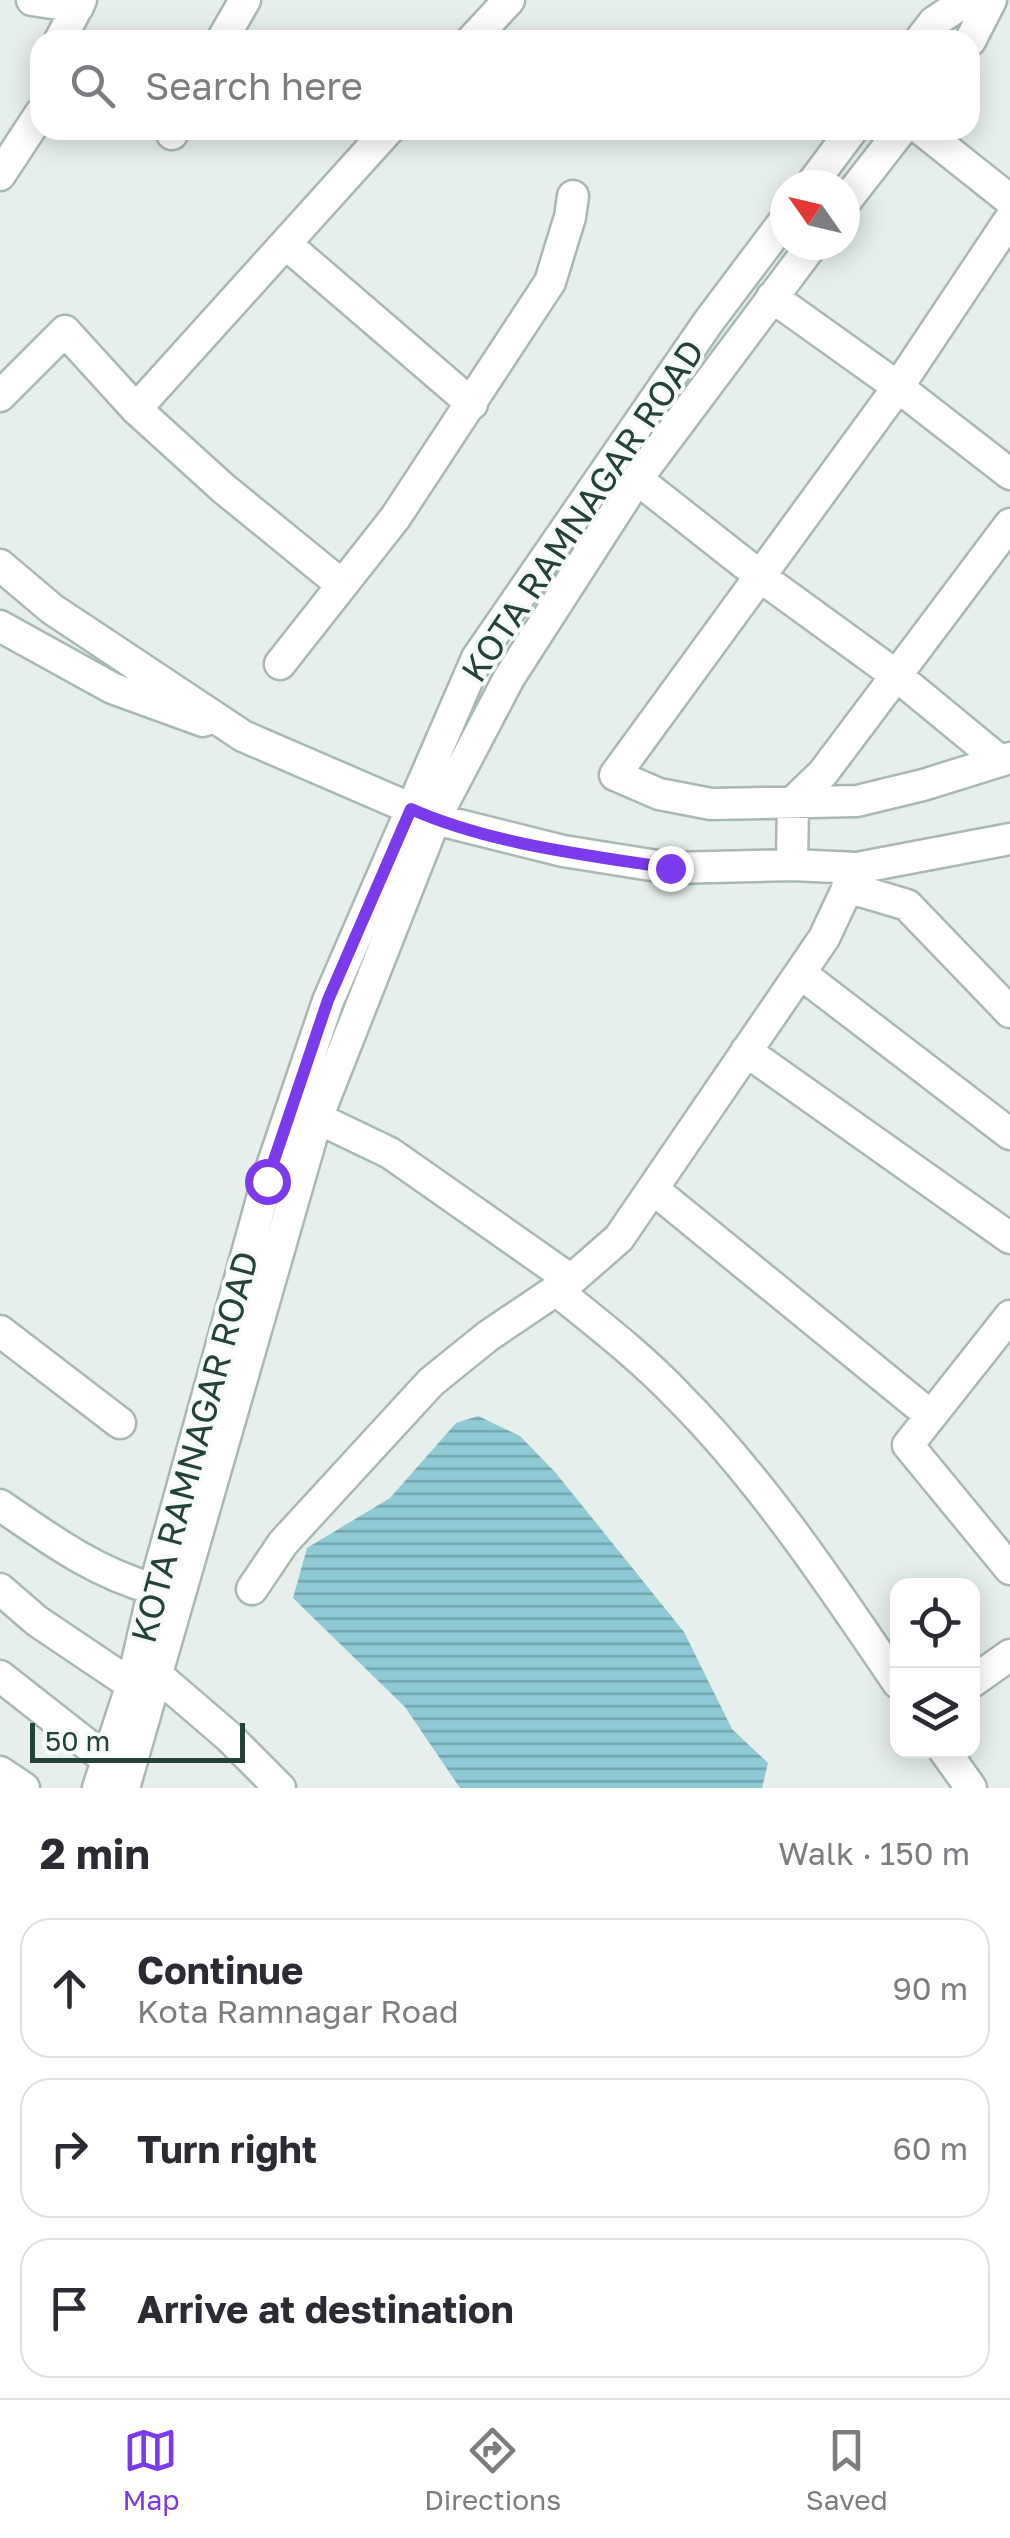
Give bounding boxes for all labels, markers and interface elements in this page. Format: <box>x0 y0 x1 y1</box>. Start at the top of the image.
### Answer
search box <box>30 30 980 140</box>
icon: search <box>65 58 120 113</box>
text: Search here <box>145 63 363 108</box>
north arrow <box>770 170 860 260</box>
street label: KOTA RAMNAGAR ROAD <box>452 331 712 689</box>
route end <box>648 846 694 892</box>
route start <box>245 1159 291 1205</box>
street label: KOTA RAMNAGAR ROAD <box>122 1246 267 1647</box>
map controls <box>890 1578 980 1758</box>
button: locate <box>890 1578 980 1668</box>
button: layers <box>890 1668 980 1758</box>
scale bar <box>30 1718 245 1762</box>
text: 50 m <box>45 1724 110 1757</box>
text: 2 min <box>40 1828 150 1878</box>
text: Walk · 150 m <box>778 1834 970 1872</box>
text: Continue <box>137 1947 303 1992</box>
icon: ahead <box>42 1961 97 2016</box>
text: 90 m <box>892 1969 968 2007</box>
text: Kota Ramnagar Road <box>137 1992 459 2030</box>
icon: right <box>42 2121 97 2176</box>
text: Turn right <box>137 2126 317 2171</box>
text: 60 m <box>892 2129 968 2167</box>
icon: arrive <box>42 2281 97 2336</box>
text: Arrive at destination <box>137 2286 514 2331</box>
tab: Map <box>122 2423 180 2516</box>
tab: Directions <box>424 2423 561 2516</box>
tab: Saved <box>806 2423 888 2516</box>

